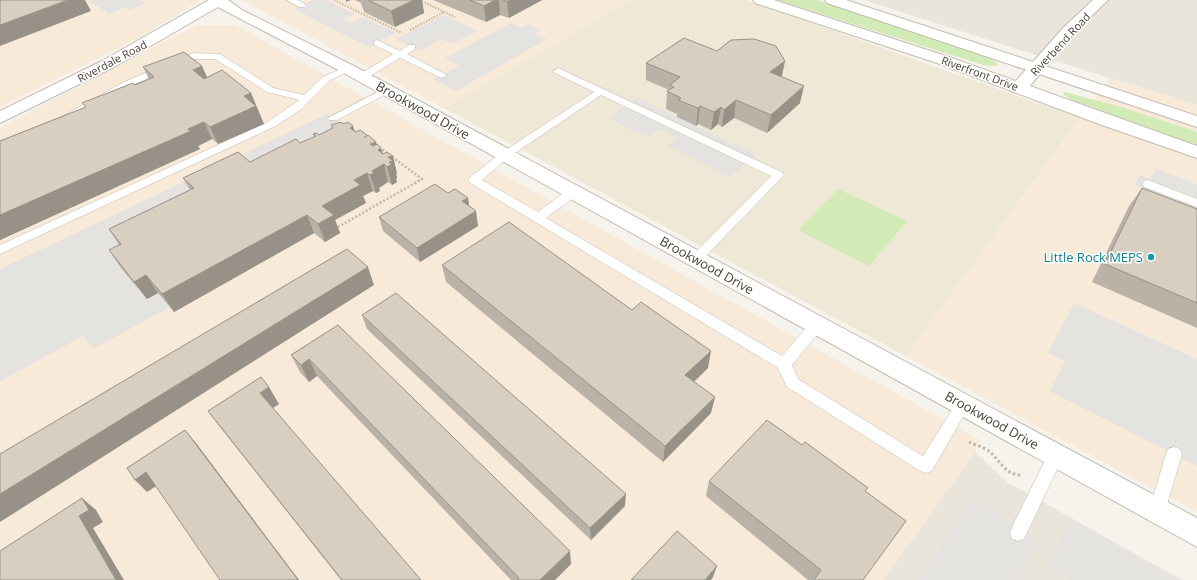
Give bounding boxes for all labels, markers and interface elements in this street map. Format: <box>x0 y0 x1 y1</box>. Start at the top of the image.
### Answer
street label: Riverbend Road <box>1027 9 1093 79</box>
street label: Riverdale Road <box>75 36 149 86</box>
street label: Riverfront Drive <box>939 52 1021 94</box>
street label: Brookwood Drive <box>373 77 473 143</box>
street label: Brookwood Drive <box>657 232 757 298</box>
place label: Little Rock MEPS <box>1044 248 1143 266</box>
marker: Little Rock MEPS <box>1146 252 1156 262</box>
street label: Brookwood Drive <box>942 387 1042 453</box>

